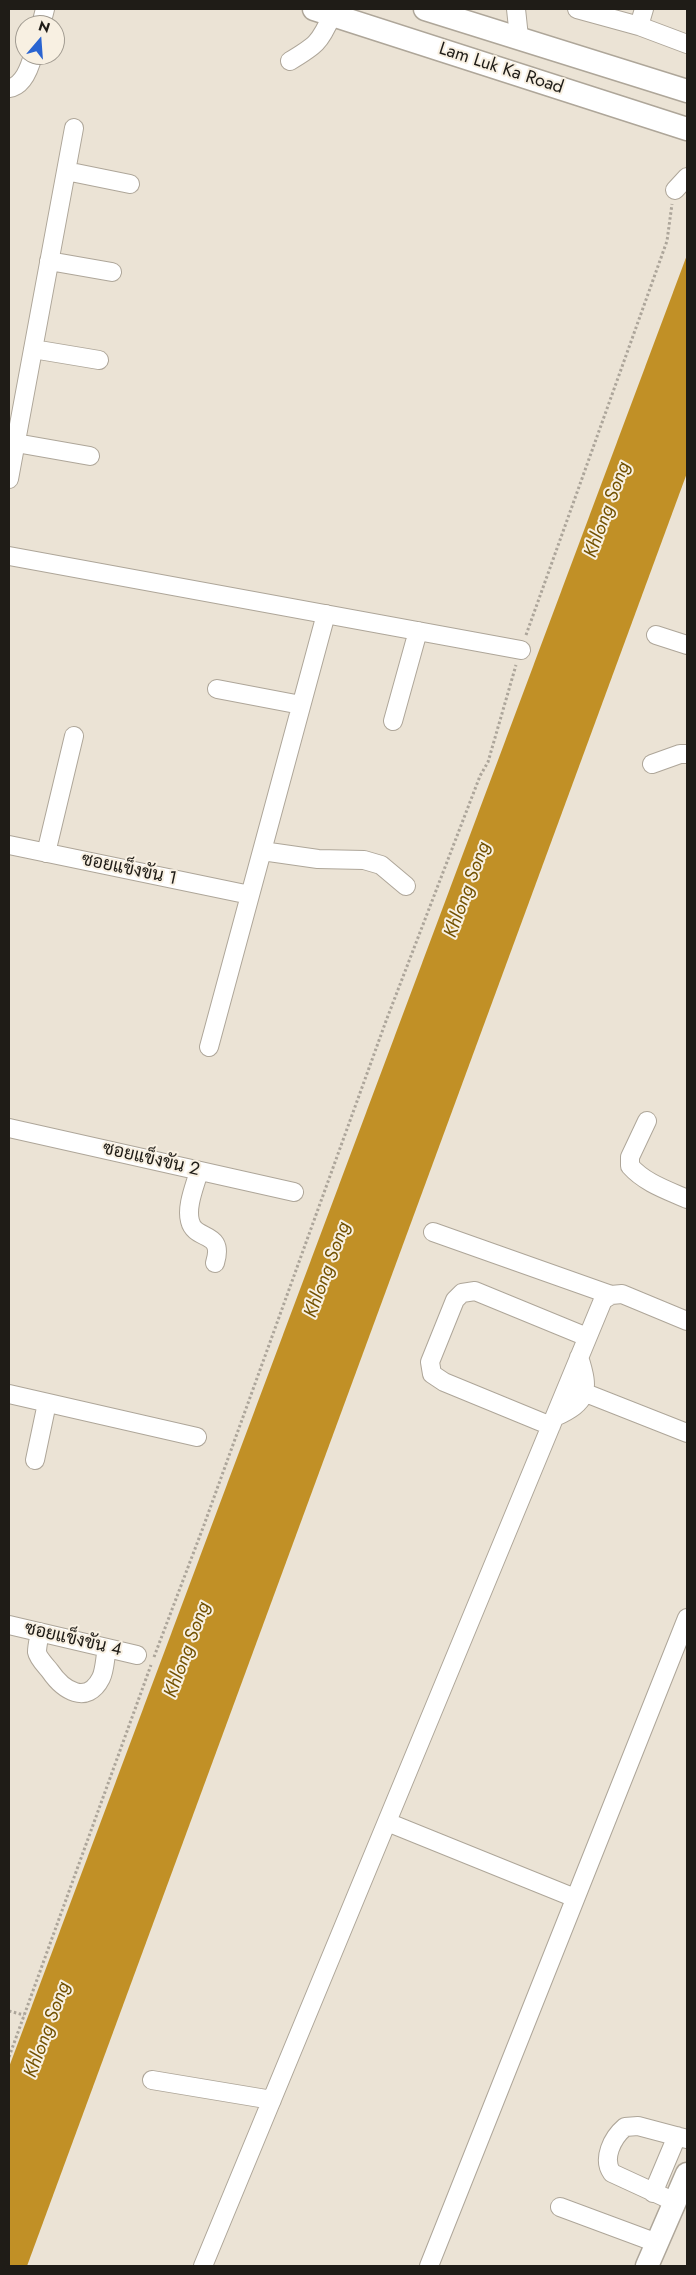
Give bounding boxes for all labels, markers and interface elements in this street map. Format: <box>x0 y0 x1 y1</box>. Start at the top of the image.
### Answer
north arrow <box>15 15 65 65</box>
text: N <box>36 15 53 38</box>
street label: Lam Luk Ka Road <box>436 39 566 99</box>
water label: Khlong Song <box>580 459 636 561</box>
water label: Khlong Song <box>440 839 496 941</box>
street label: ซอยแข็งขัน 1 <box>79 849 179 891</box>
street label: ซอยแข็งขัน 2 <box>100 1138 202 1182</box>
water label: Khlong Song <box>300 1219 356 1321</box>
water label: Khlong Song <box>160 1599 216 1701</box>
street label: ซอยแข็งขัน 4 <box>22 1618 124 1662</box>
water label: Khlong Song <box>20 1979 76 2081</box>

